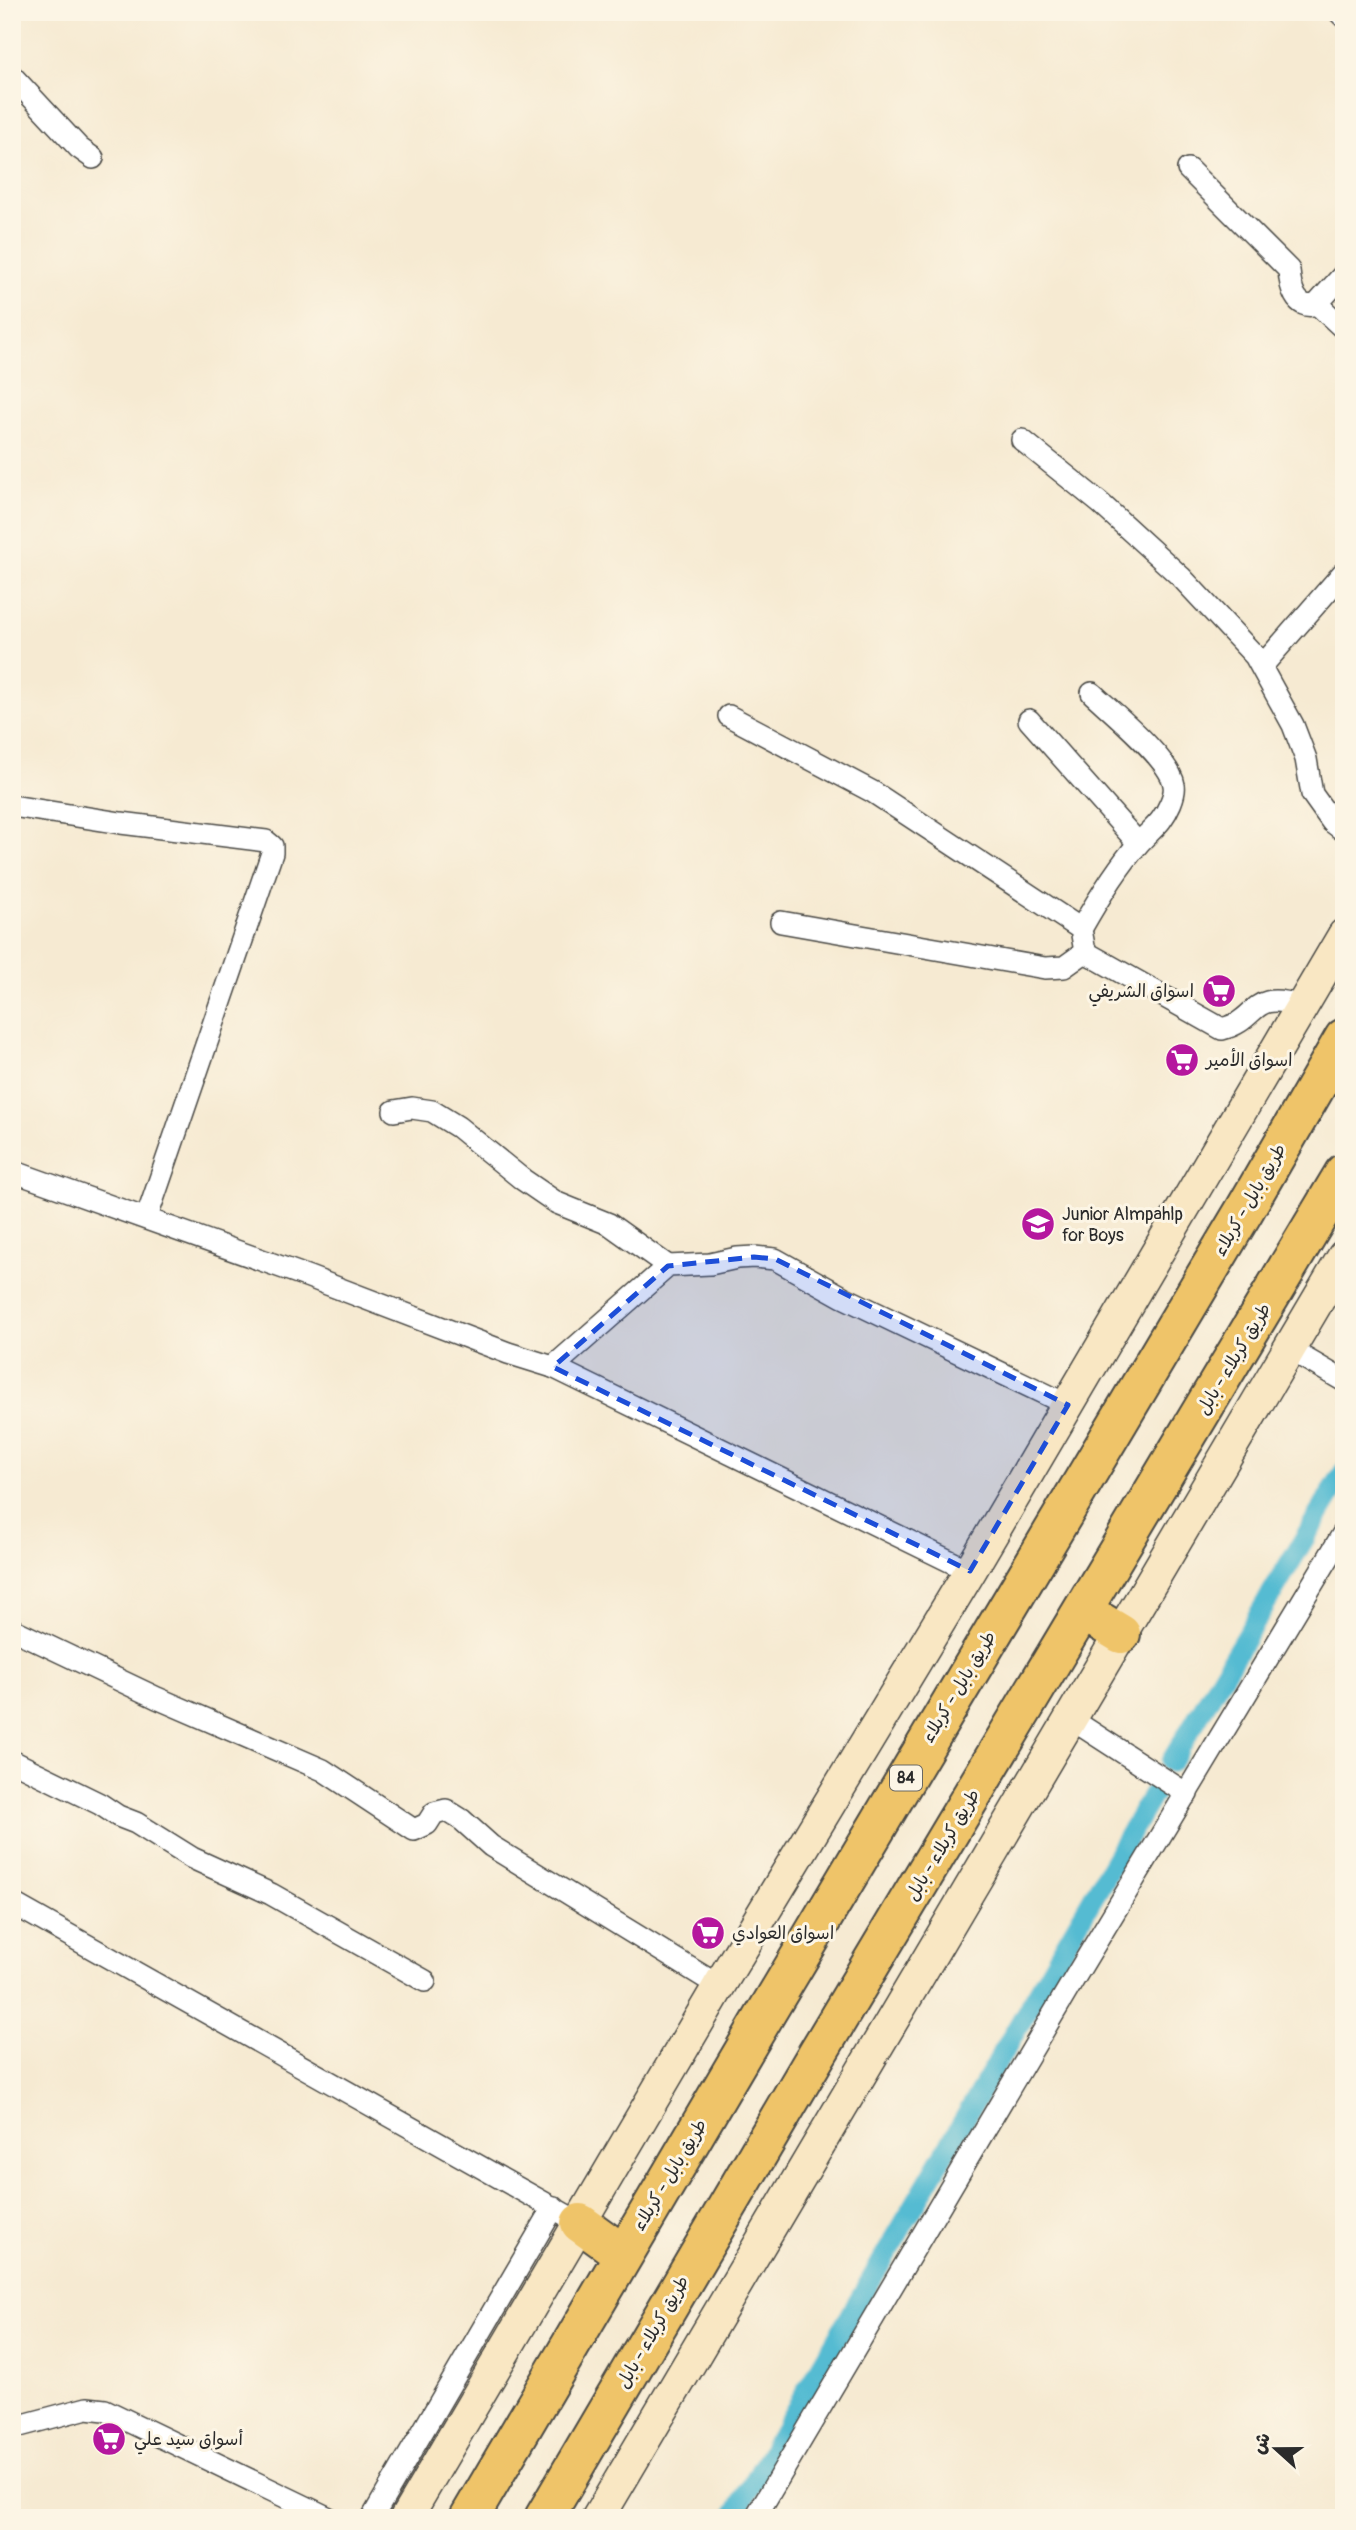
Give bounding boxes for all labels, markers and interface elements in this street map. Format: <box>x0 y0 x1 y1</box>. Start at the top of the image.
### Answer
supermarket icon: اسواق الشريفي <box>1200 972 1238 1010</box>
place label: اسواق الشريفي <box>1088 980 1194 1007</box>
supermarket icon: اسواق الأمير <box>1163 1041 1201 1079</box>
place label: اسواق الأمير <box>1204 1048 1293 1072</box>
street label: طريق بابل - كربلاء <box>1208 1140 1292 1260</box>
place label: Junior Almpahlp for Boys <box>1062 1203 1183 1247</box>
school or university icon: Junior Almpahlp for Boys <box>1019 1205 1057 1243</box>
street label: طريق كربلاء - بابل <box>1192 1299 1276 1419</box>
street label: طريق بابل - كربلاء <box>917 1627 1001 1747</box>
road number: 84 <box>890 1766 922 1790</box>
street label: طريق كربلاء - بابل <box>901 1785 985 1905</box>
supermarket icon: اسواق العوادي <box>689 1914 727 1952</box>
place label: اسواق العوادي <box>732 1922 834 1946</box>
street label: طريق بابل - كربلاء <box>628 2115 712 2235</box>
street label: طريق كربلاء - بابل <box>611 2272 695 2392</box>
north arrow <box>1240 2414 1310 2484</box>
supermarket icon: أسواق سيد علي <box>90 2420 128 2458</box>
place label: أسواق سيد علي <box>134 2428 243 2455</box>
text: ش <box>1246 2429 1276 2457</box>

